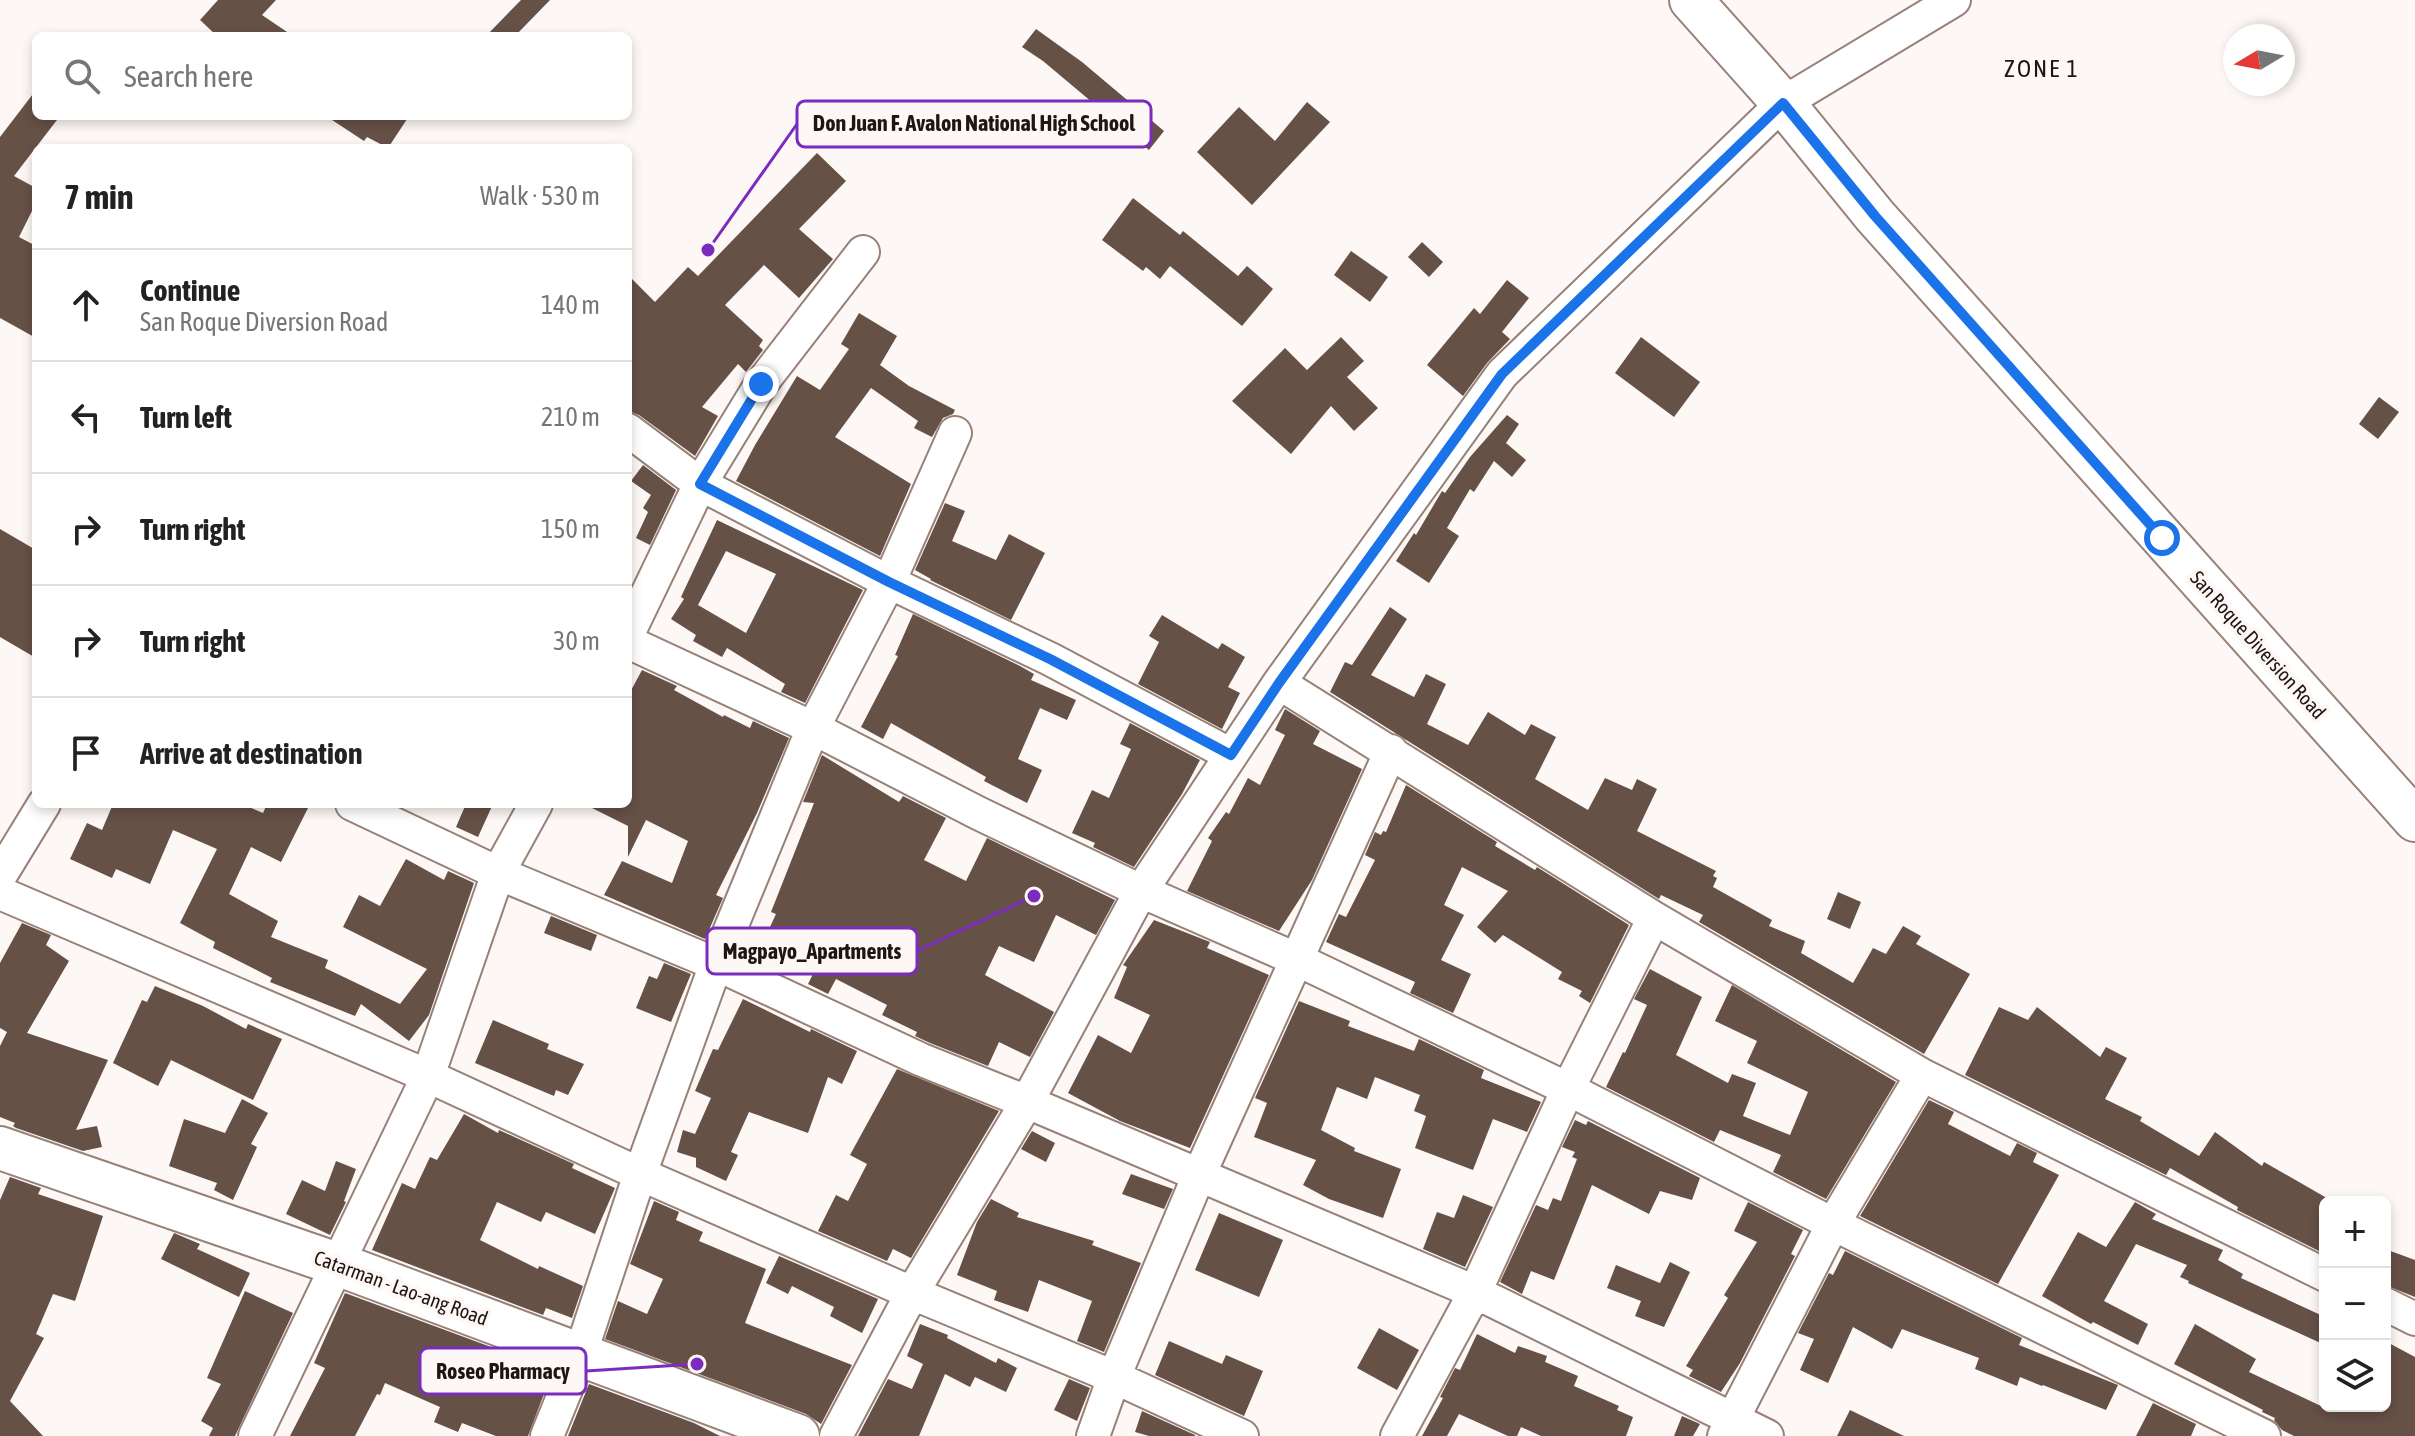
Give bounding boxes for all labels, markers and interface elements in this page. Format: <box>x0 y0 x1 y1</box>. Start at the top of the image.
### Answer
north arrow <box>2223 24 2295 96</box>
search box <box>32 32 632 120</box>
icon: search <box>60 54 104 98</box>
district label: ZONE 1 <box>2004 55 2080 82</box>
text: Search here <box>124 59 253 93</box>
callout: Don Juan F. Avalon National High School <box>797 101 1151 147</box>
text: Don Juan F. Avalon National High School <box>813 110 1136 136</box>
text: 7 min <box>64 177 133 216</box>
text: Walk · 530 m <box>480 181 600 211</box>
text: Continue <box>140 273 240 307</box>
icon: ahead <box>64 283 108 327</box>
text: 140 m <box>541 290 600 320</box>
text: San Roque Diversion Road <box>140 307 388 337</box>
route end <box>743 366 779 402</box>
icon: left <box>64 395 108 439</box>
text: Turn left <box>140 400 232 434</box>
text: 210 m <box>541 402 600 432</box>
icon: right <box>64 507 108 551</box>
text: Turn right <box>140 512 246 546</box>
text: 150 m <box>541 514 600 544</box>
route start <box>2144 520 2180 556</box>
street label: San Roque Diversion Road <box>2186 566 2331 723</box>
icon: right <box>64 619 108 663</box>
text: Turn right <box>140 624 246 658</box>
text: 30 m <box>553 626 600 656</box>
icon: arrive <box>64 731 108 775</box>
text: Arrive at destination <box>140 736 362 770</box>
callout: Magpayo_Apartments <box>707 928 917 974</box>
text: Magpayo_Apartments <box>723 938 901 964</box>
map controls <box>2319 1196 2391 1412</box>
button: + <box>2319 1196 2391 1268</box>
street label: Catarman - Lao-ang Road <box>311 1245 491 1330</box>
button: − <box>2319 1268 2391 1340</box>
button: layers <box>2319 1340 2391 1412</box>
callout: Roseo Pharmacy <box>420 1348 586 1394</box>
text: Roseo Pharmacy <box>436 1358 570 1384</box>

